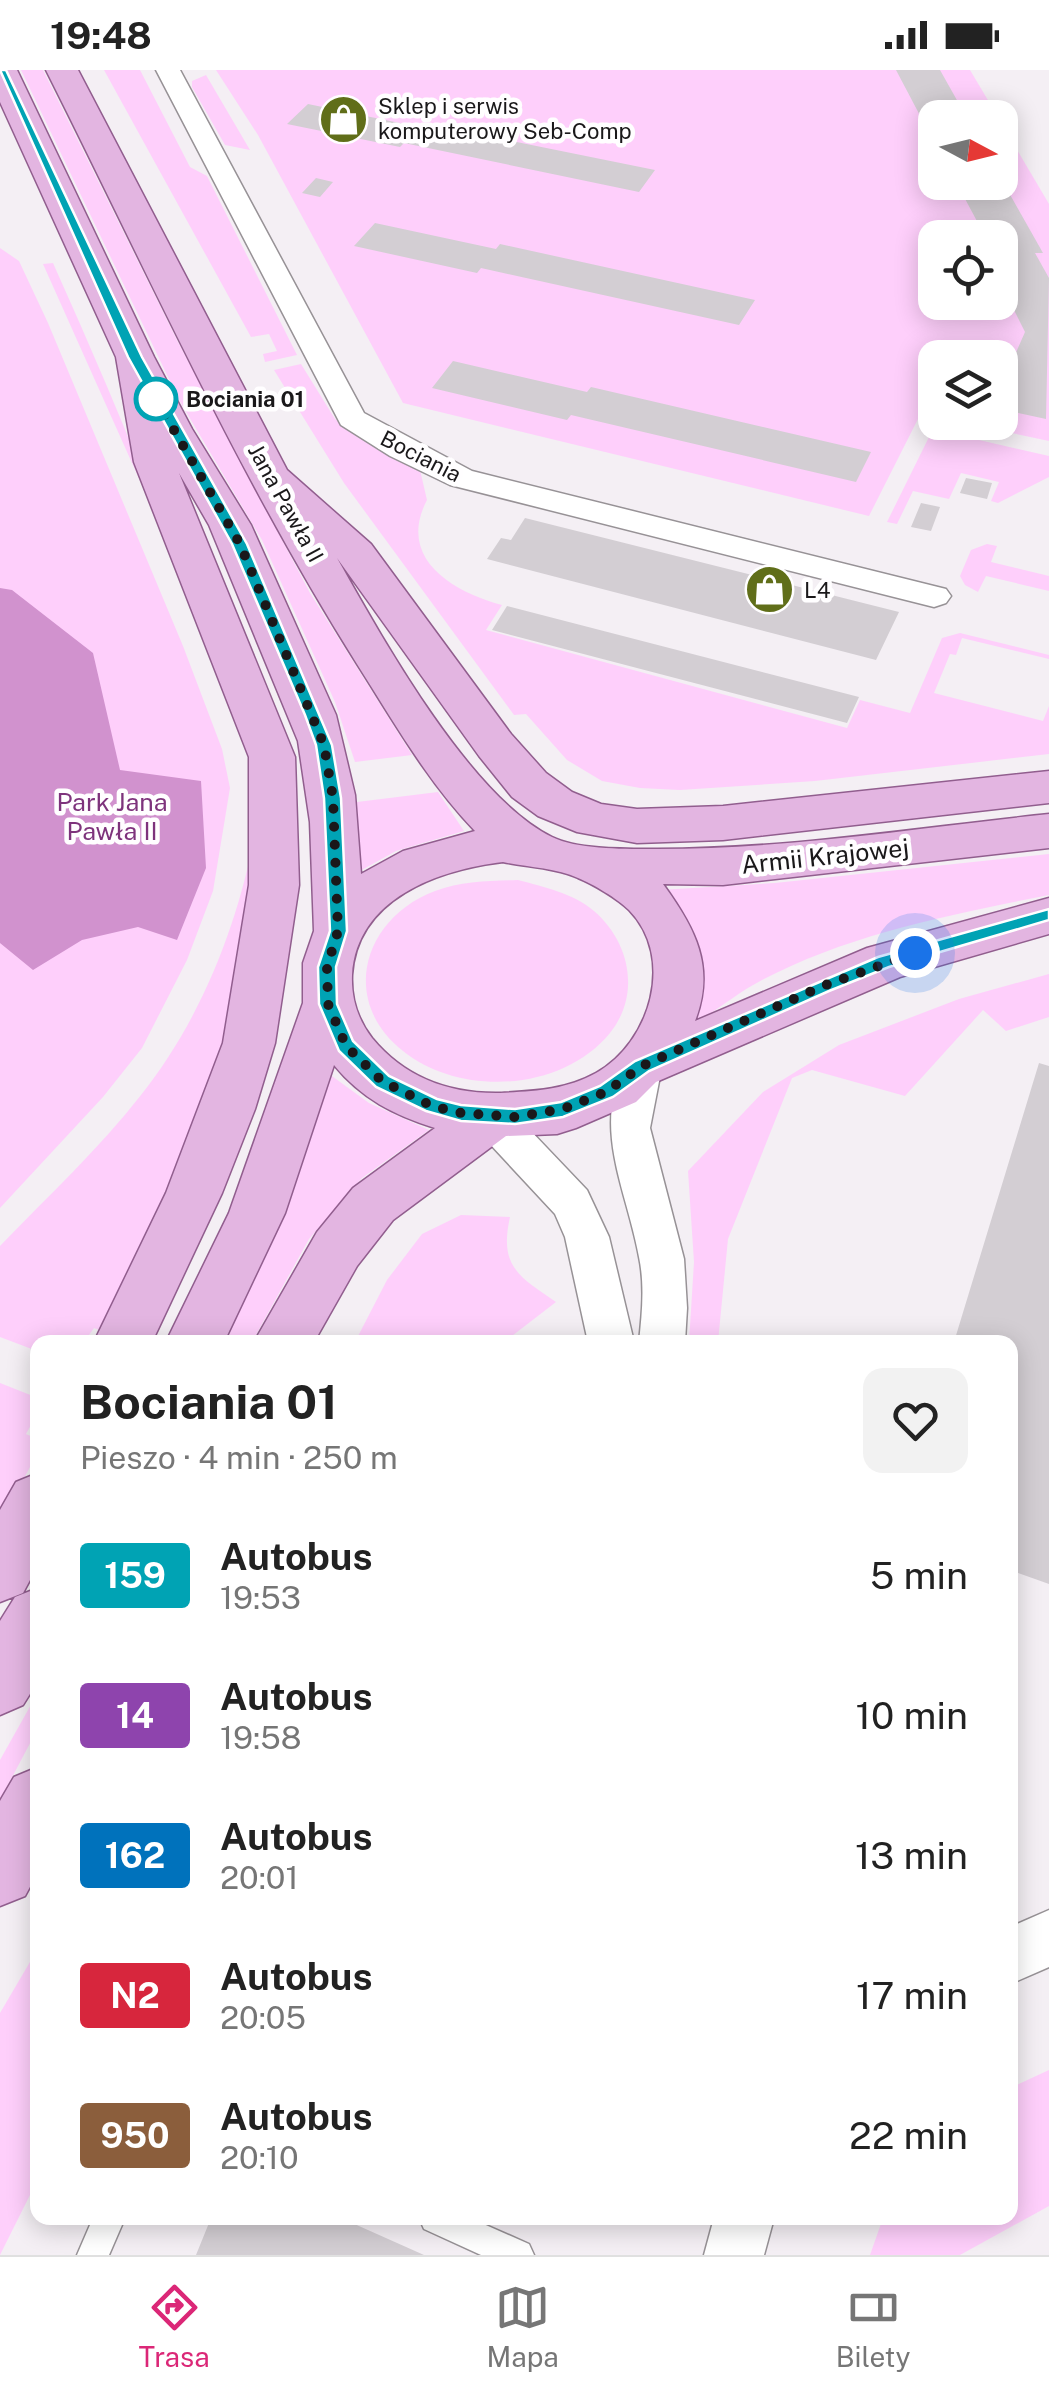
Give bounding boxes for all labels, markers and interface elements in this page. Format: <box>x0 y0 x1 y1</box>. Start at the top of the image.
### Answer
text: 19:48 <box>50 13 152 58</box>
shop icon: Sklep i serwis komputerowy Seb-Comp <box>317 93 369 145</box>
place label: Sklep i serwis komputerowy Seb-Comp <box>378 93 632 144</box>
north arrow <box>918 100 1018 200</box>
map controls <box>918 100 1018 440</box>
button: locate <box>918 220 1018 320</box>
button: layers <box>918 340 1018 440</box>
marker: Bociania 01 <box>135 378 177 420</box>
place label: Bociania 01 <box>186 386 304 412</box>
street label: Bociania <box>376 425 466 487</box>
street label: Jana Pawła II <box>243 439 329 567</box>
shop icon: L4 <box>743 564 795 616</box>
place label: L4 <box>804 577 831 603</box>
park label: Park Jana Pawła II <box>56 787 168 846</box>
street label: Armii Krajowej <box>740 832 910 880</box>
your location <box>890 928 940 978</box>
button: heart <box>863 1368 968 1473</box>
text: Bociania 01 <box>80 1373 338 1430</box>
text: Pieszo · 4 min · 250 m <box>80 1439 398 1476</box>
text: Autobus <box>220 1534 372 1579</box>
text: 5 min <box>870 1553 968 1598</box>
text: 159 <box>104 1555 166 1596</box>
text: 19:53 <box>220 1579 301 1616</box>
text: Autobus <box>220 1674 372 1719</box>
text: 10 min <box>856 1693 968 1738</box>
text: 14 <box>116 1695 154 1736</box>
text: 19:58 <box>220 1719 301 1756</box>
text: Autobus <box>220 1814 372 1859</box>
text: 13 min <box>855 1833 968 1878</box>
text: 162 <box>105 1835 165 1876</box>
text: 20:01 <box>220 1859 298 1896</box>
text: Autobus <box>220 1954 372 1999</box>
text: 17 min <box>856 1973 968 2018</box>
text: N2 <box>110 1975 160 2016</box>
text: 20:05 <box>220 1999 306 2036</box>
text: Autobus <box>220 2094 372 2139</box>
text: 22 min <box>849 2113 968 2158</box>
text: 950 <box>100 2115 170 2156</box>
text: 20:10 <box>220 2139 298 2176</box>
tab: Trasa <box>138 2280 210 2373</box>
tab: Mapa <box>487 2280 559 2373</box>
tab: Bilety <box>836 2280 911 2373</box>

